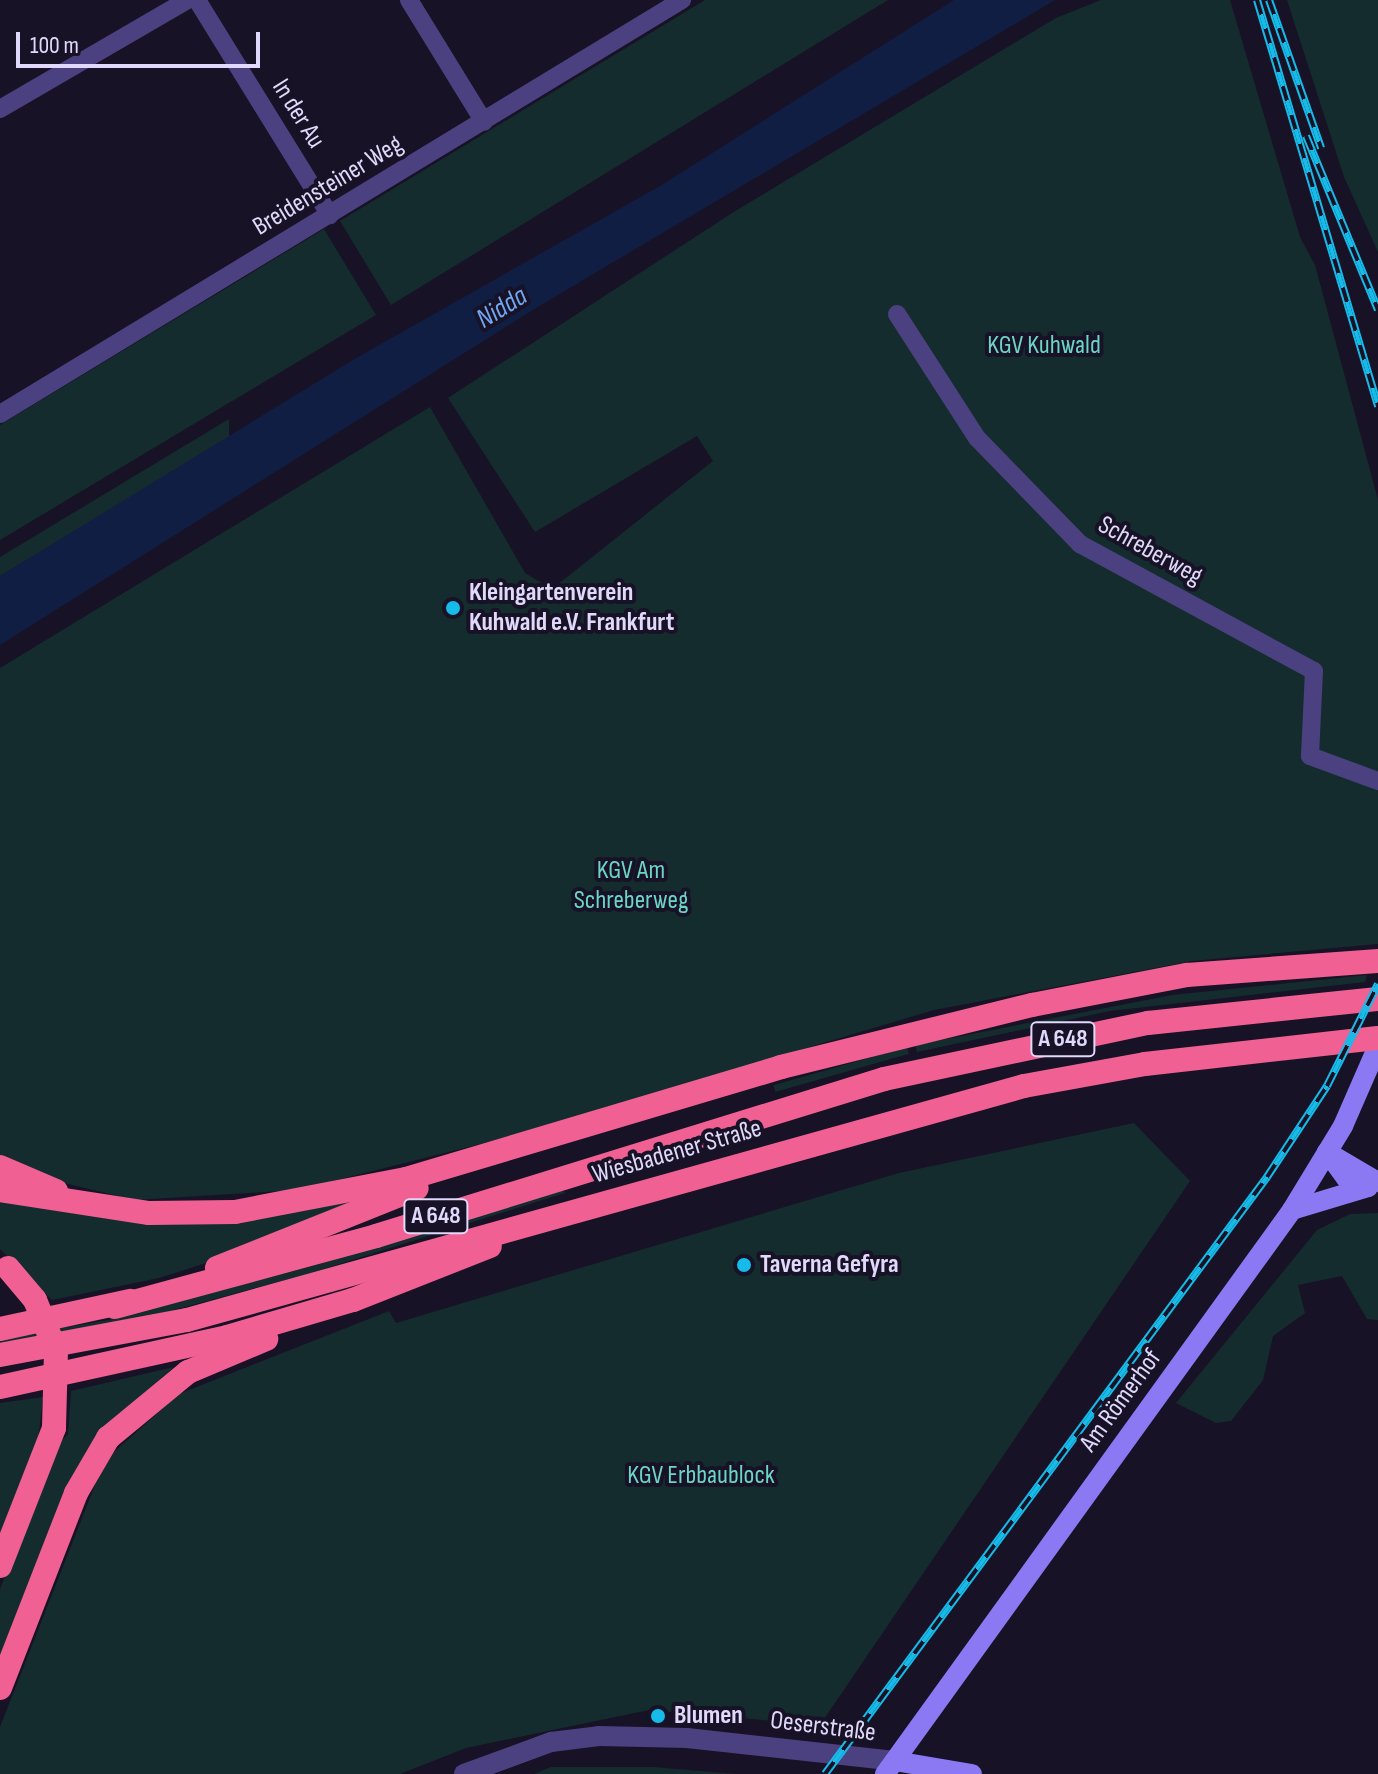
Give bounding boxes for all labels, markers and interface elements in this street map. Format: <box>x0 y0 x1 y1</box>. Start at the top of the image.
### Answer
scale bar <box>20 16 264 66</box>
text: 100 m <box>30 31 79 60</box>
street label: In der Au <box>265 74 331 154</box>
street label: Breidensteiner Weg <box>247 129 409 243</box>
water label: Nidda <box>470 280 534 336</box>
park label: KGV Kuhwald <box>987 330 1101 362</box>
street label: Schreberweg <box>1092 510 1208 592</box>
place label: Kleingartenverein Kuhwald e.V. Frankfurt <box>469 577 674 638</box>
marker: Kleingartenverein Kuhwald e.V. Frankfurt <box>444 599 462 617</box>
park label: KGV Am Schreberweg <box>574 855 688 916</box>
road number: A 648 <box>1029 1019 1097 1059</box>
street label: Wiesbadener Straße <box>589 1113 765 1191</box>
road number: A 648 <box>402 1196 470 1236</box>
place label: Taverna Gefyra <box>760 1249 899 1281</box>
marker: Taverna Gefyra <box>735 1256 753 1274</box>
street label: Am Römerhof <box>1073 1344 1169 1458</box>
park label: KGV Erbbaublock <box>627 1460 775 1492</box>
place label: Blumen <box>674 1700 743 1732</box>
street label: Oeserstraße <box>769 1705 877 1749</box>
marker: Blumen <box>649 1707 667 1725</box>

